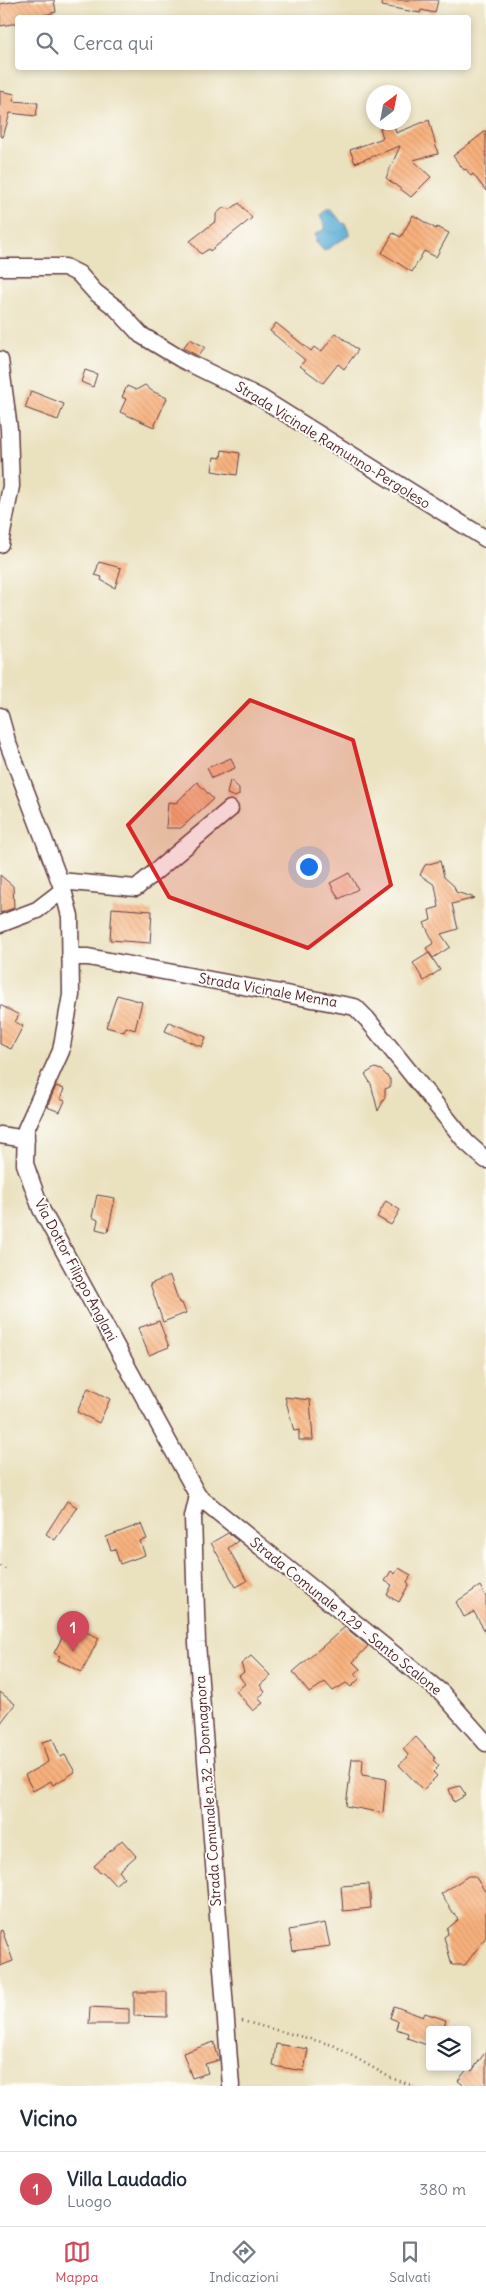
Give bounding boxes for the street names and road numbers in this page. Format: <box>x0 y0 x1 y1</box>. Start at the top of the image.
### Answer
street label: Strada Vicinale Ramunno-Pergoleso <box>232 377 434 513</box>
street label: Strada Vicinale Menna <box>197 969 339 1011</box>
street label: Via Dottor Filippo Anglani <box>31 1196 121 1344</box>
street label: Strada Comunale n.29 - Santo Scalone <box>247 1533 445 1699</box>
street label: Strada Comunale n.32 - Donnagnora <box>191 1675 225 1907</box>

